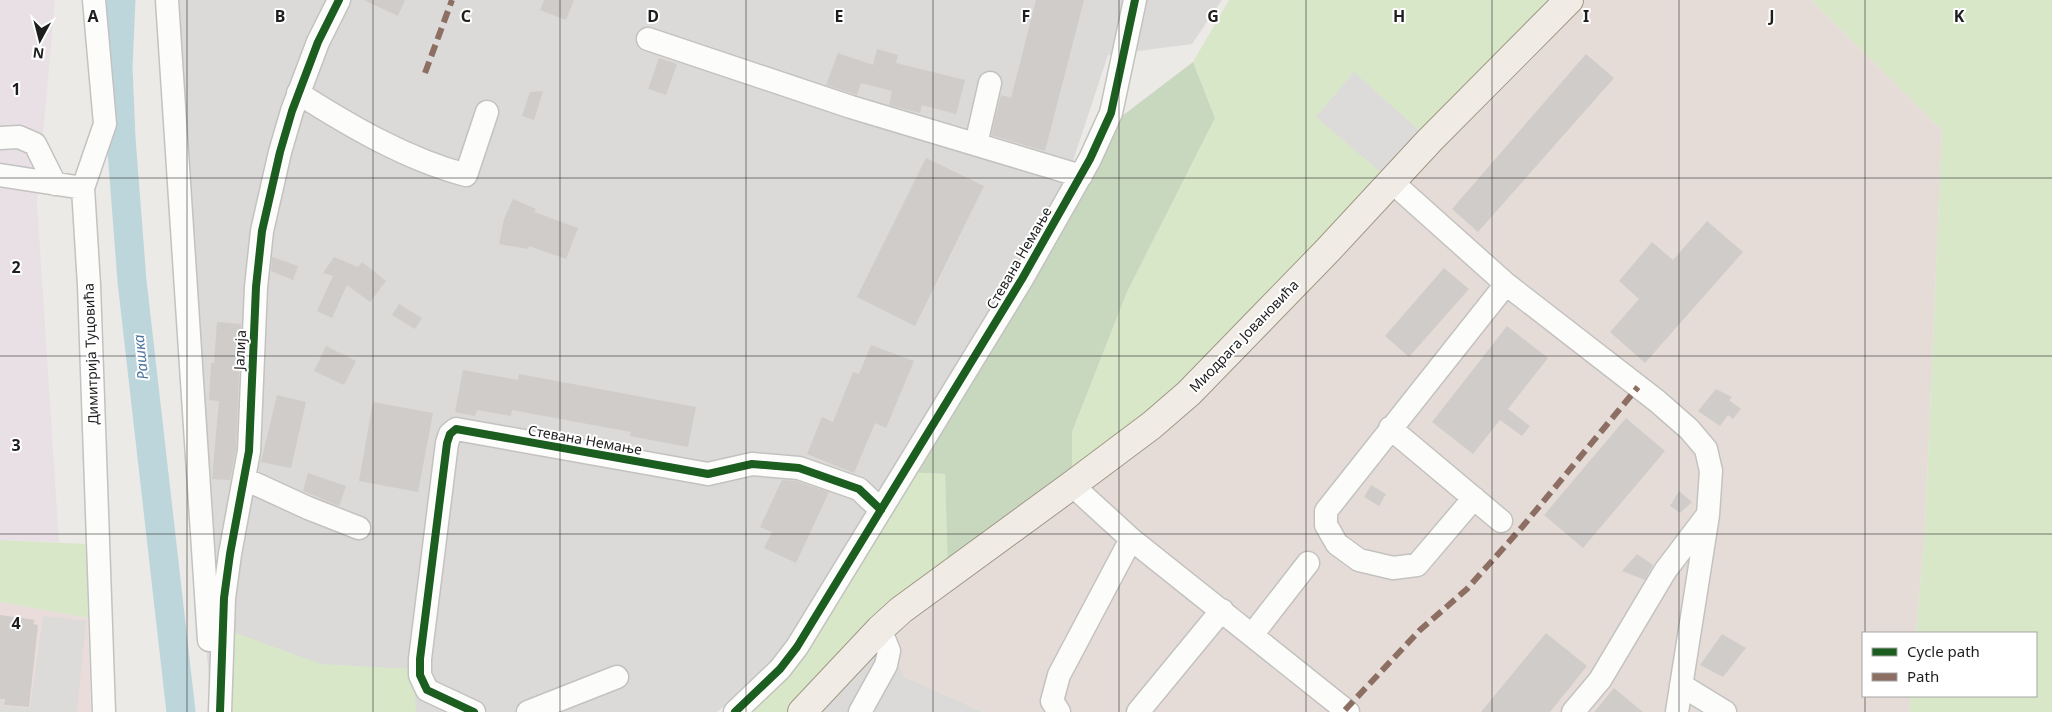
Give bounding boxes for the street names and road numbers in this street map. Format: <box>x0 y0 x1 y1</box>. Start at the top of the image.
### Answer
street label: Стевана Немање <box>981 203 1056 313</box>
street label: Миодрага Јовановића <box>1185 275 1302 396</box>
street label: Димитрија Туцовића <box>79 283 102 425</box>
street label: Јалија <box>229 330 250 372</box>
street label: Стевана Немање <box>527 420 644 459</box>

